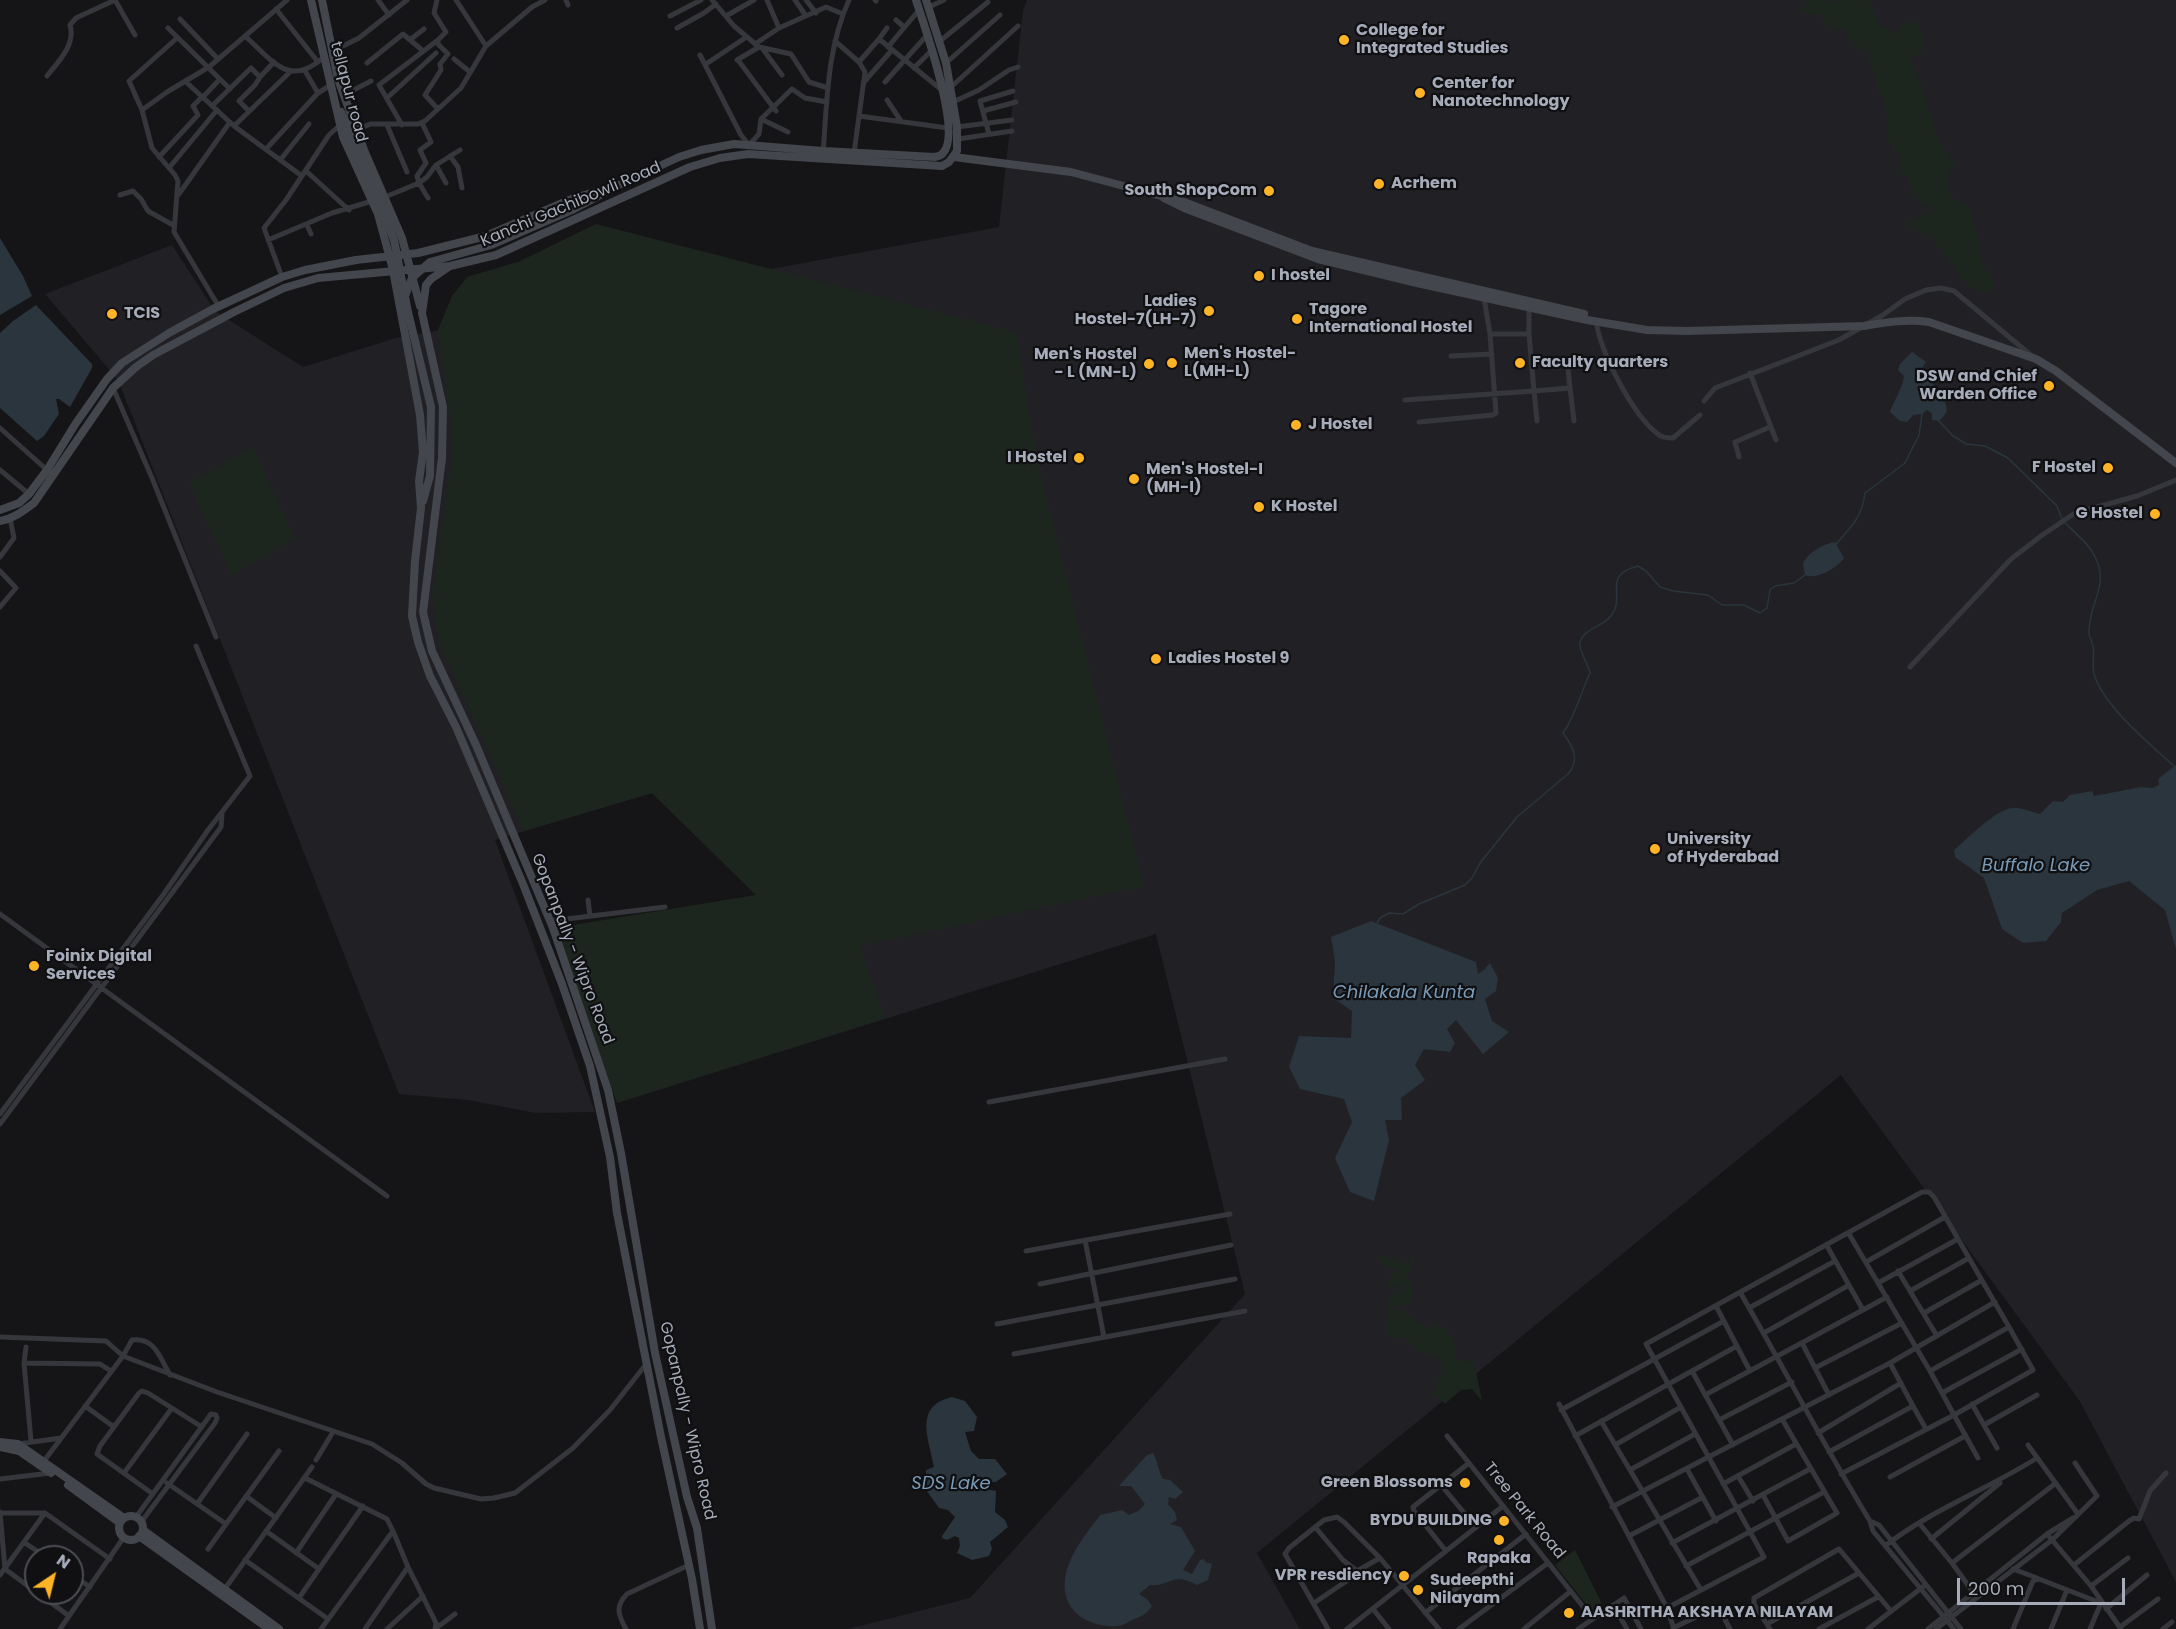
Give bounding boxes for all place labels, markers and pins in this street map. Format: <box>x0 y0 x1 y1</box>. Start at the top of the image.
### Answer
place label: College for Integrated Studies <box>1356 21 1509 59</box>
marker: College for Integrated Studies <box>1337 33 1351 47</box>
place label: Center for Nanotechnology <box>1432 74 1570 112</box>
marker: Center for Nanotechnology <box>1413 86 1427 100</box>
place label: Acrhem <box>1391 174 1457 194</box>
marker: Acrhem <box>1372 177 1386 191</box>
place label: South ShopCom <box>1125 181 1257 201</box>
marker: South ShopCom <box>1262 184 1276 198</box>
place label: I hostel <box>1271 266 1330 286</box>
marker: I hostel <box>1252 269 1266 283</box>
place label: Ladies Hostel-7(LH-7) <box>1075 292 1197 330</box>
place label: Tagore International Hostel <box>1309 300 1472 338</box>
place label: TCIS <box>124 304 160 324</box>
marker: Ladies Hostel-7(LH-7) <box>1202 304 1216 318</box>
marker: TCIS <box>105 307 119 321</box>
marker: Tagore International Hostel <box>1290 312 1304 326</box>
place label: Men's Hostel- L(MH-L) <box>1184 344 1296 382</box>
place label: Men's Hostel - L (MN-L) <box>1034 345 1137 383</box>
place label: Faculty quarters <box>1532 353 1668 373</box>
marker: Men's Hostel- L(MH-L) <box>1165 356 1179 370</box>
marker: Faculty quarters <box>1513 356 1527 370</box>
marker: Men's Hostel - L (MN-L) <box>1142 357 1156 371</box>
place label: DSW and Chief Warden Office <box>1916 367 2037 405</box>
marker: DSW and Chief Warden Office <box>2042 379 2056 393</box>
place label: J Hostel <box>1308 415 1373 435</box>
marker: J Hostel <box>1289 418 1303 432</box>
place label: I Hostel <box>1007 448 1067 468</box>
marker: I Hostel <box>1072 451 1086 465</box>
place label: F Hostel <box>2032 458 2096 478</box>
place label: Men's Hostel-I (MH-I) <box>1146 460 1263 498</box>
marker: F Hostel <box>2101 461 2115 475</box>
marker: Men's Hostel-I (MH-I) <box>1127 472 1141 486</box>
place label: K Hostel <box>1271 497 1337 517</box>
marker: K Hostel <box>1252 500 1266 514</box>
place label: G Hostel <box>2076 504 2143 524</box>
marker: G Hostel <box>2148 507 2162 521</box>
place label: Ladies Hostel 9 <box>1168 649 1289 669</box>
marker: Ladies Hostel 9 <box>1149 652 1163 666</box>
place label: University of Hyderabad <box>1667 830 1779 868</box>
marker: University of Hyderabad <box>1648 842 1662 856</box>
place label: Foinix Digital Services <box>46 947 152 985</box>
marker: Foinix Digital Services <box>27 959 41 973</box>
place label: Green Blossoms <box>1321 1473 1453 1493</box>
marker: Green Blossoms <box>1458 1476 1472 1490</box>
place label: BYDU BUILDING <box>1370 1511 1492 1531</box>
marker: BYDU BUILDING <box>1497 1514 1511 1528</box>
marker: Rapaka <box>1492 1533 1506 1547</box>
place label: Rapaka <box>1467 1549 1531 1569</box>
place label: VPR resdiency <box>1275 1566 1392 1586</box>
marker: VPR resdiency <box>1397 1569 1411 1583</box>
place label: Sudeepthi Nilayam <box>1430 1571 1514 1609</box>
marker: Sudeepthi Nilayam <box>1411 1583 1425 1597</box>
place label: AASHRITHA AKSHAYA NILAYAM <box>1581 1603 1833 1623</box>
marker: AASHRITHA AKSHAYA NILAYAM <box>1562 1606 1576 1620</box>

